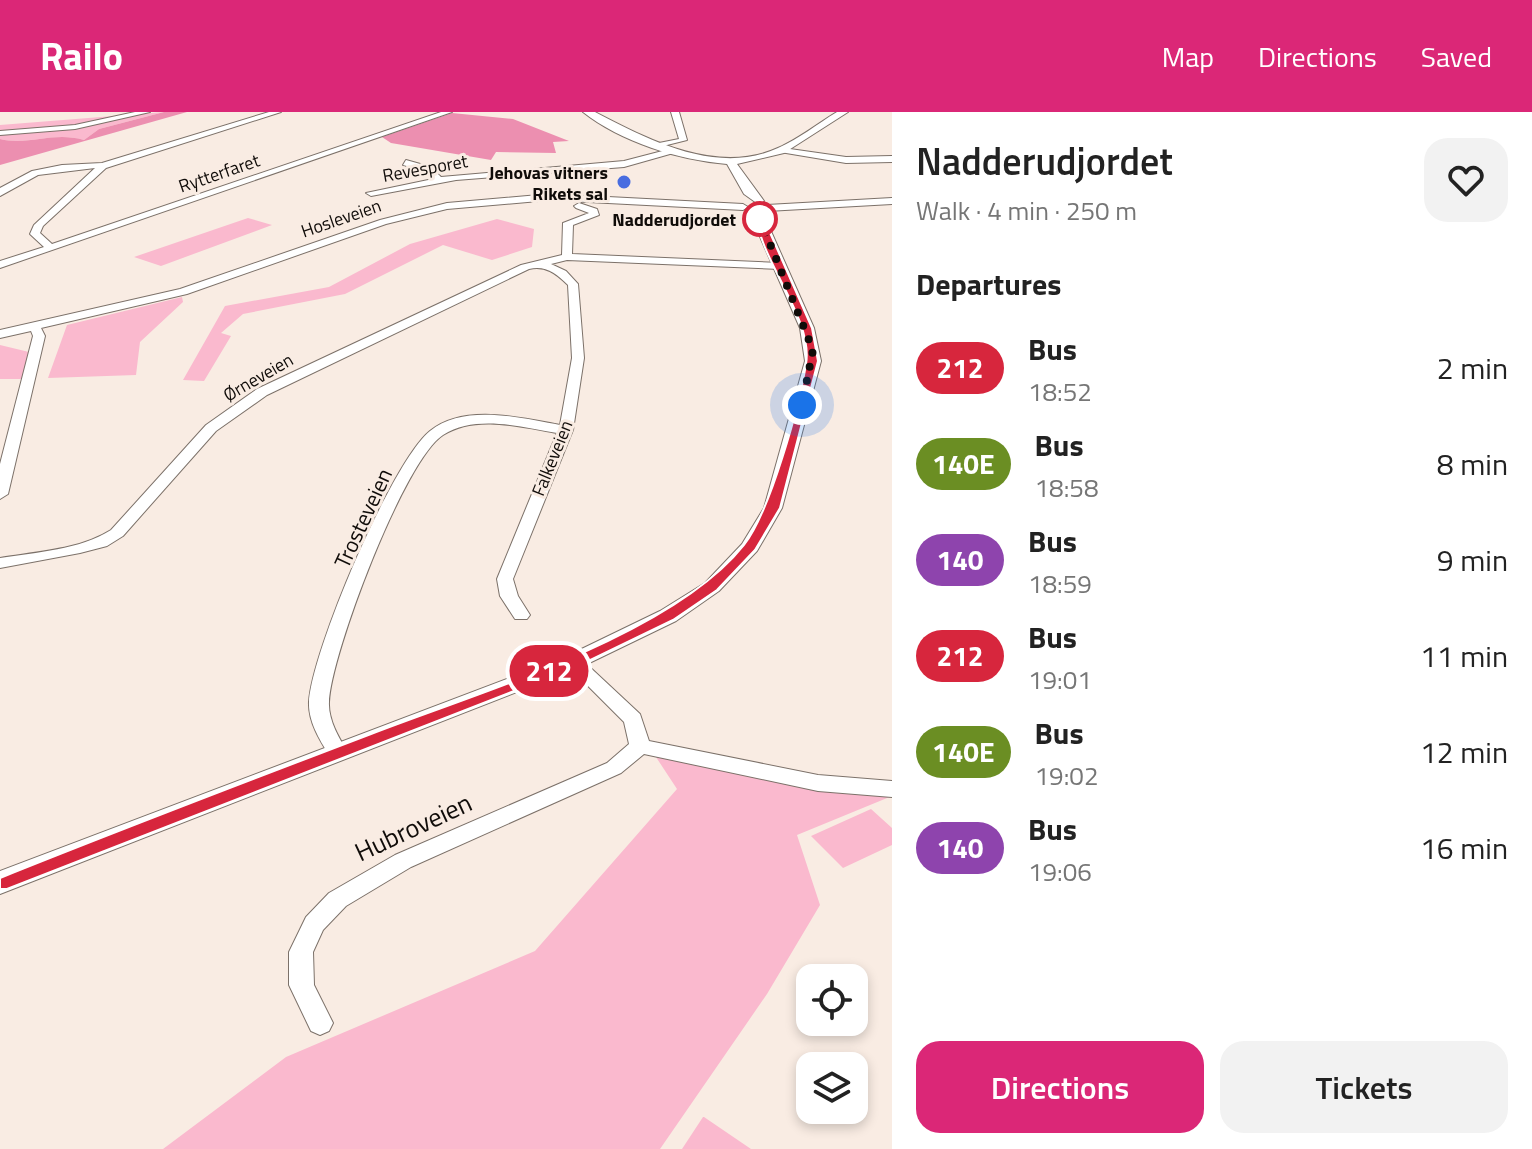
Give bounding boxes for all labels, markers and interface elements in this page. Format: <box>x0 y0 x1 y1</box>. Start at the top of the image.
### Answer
text: Railo <box>40 27 123 85</box>
text: Map <box>1162 35 1214 78</box>
text: Directions <box>1258 35 1377 78</box>
text: Saved <box>1421 35 1492 78</box>
text: Nadderudjordet <box>916 132 1173 190</box>
button: heart <box>1424 138 1508 222</box>
street label: Rytterfaret <box>175 146 264 199</box>
street label: Revesporet <box>380 147 470 189</box>
place label: Jehovas vitners Rikets sal <box>489 159 608 207</box>
marker: Jehovas vitners Rikets sal <box>615 173 633 191</box>
text: Walk · 4 min · 250 m <box>916 191 1137 230</box>
street label: Hosleveien <box>297 192 385 244</box>
marker: Nadderudjordet <box>743 202 777 236</box>
place label: Nadderudjordet <box>612 206 736 233</box>
text: Departures <box>916 261 1061 307</box>
text: Bus <box>1028 326 1077 372</box>
text: 2 min <box>1437 345 1508 391</box>
street label: Ørneveien <box>218 346 298 408</box>
text: 212 <box>936 346 984 389</box>
text: 18:52 <box>1028 372 1092 411</box>
your location <box>782 385 822 425</box>
street label: Falkeveien <box>525 416 579 500</box>
text: Bus <box>1035 422 1084 468</box>
text: 8 min <box>1437 441 1508 487</box>
text: 140E <box>932 442 995 485</box>
street label: Trosteveien <box>325 462 401 574</box>
text: 18:58 <box>1035 468 1098 507</box>
text: Bus <box>1028 518 1077 564</box>
text: 9 min <box>1437 537 1508 583</box>
text: 140 <box>936 538 984 581</box>
text: 18:59 <box>1028 564 1092 603</box>
text: Bus <box>1028 614 1077 660</box>
text: 11 min <box>1420 633 1508 679</box>
text: 212 <box>936 634 984 677</box>
line badge: 212 <box>503 645 595 697</box>
text: 212 <box>525 649 573 692</box>
text: 19:01 <box>1028 660 1092 699</box>
text: Bus <box>1035 710 1084 756</box>
text: 12 min <box>1420 729 1508 775</box>
text: 140E <box>932 730 995 773</box>
text: 19:02 <box>1035 756 1098 795</box>
street label: Hubroveien <box>348 783 478 871</box>
text: Bus <box>1028 806 1077 852</box>
text: 16 min <box>1420 825 1508 871</box>
text: 140 <box>936 826 984 869</box>
text: 19:06 <box>1028 852 1092 891</box>
map controls <box>796 964 868 1124</box>
button: locate <box>796 964 868 1036</box>
button: Directions <box>916 1041 1204 1133</box>
button: Tickets <box>1220 1041 1508 1133</box>
button: layers <box>796 1052 868 1124</box>

